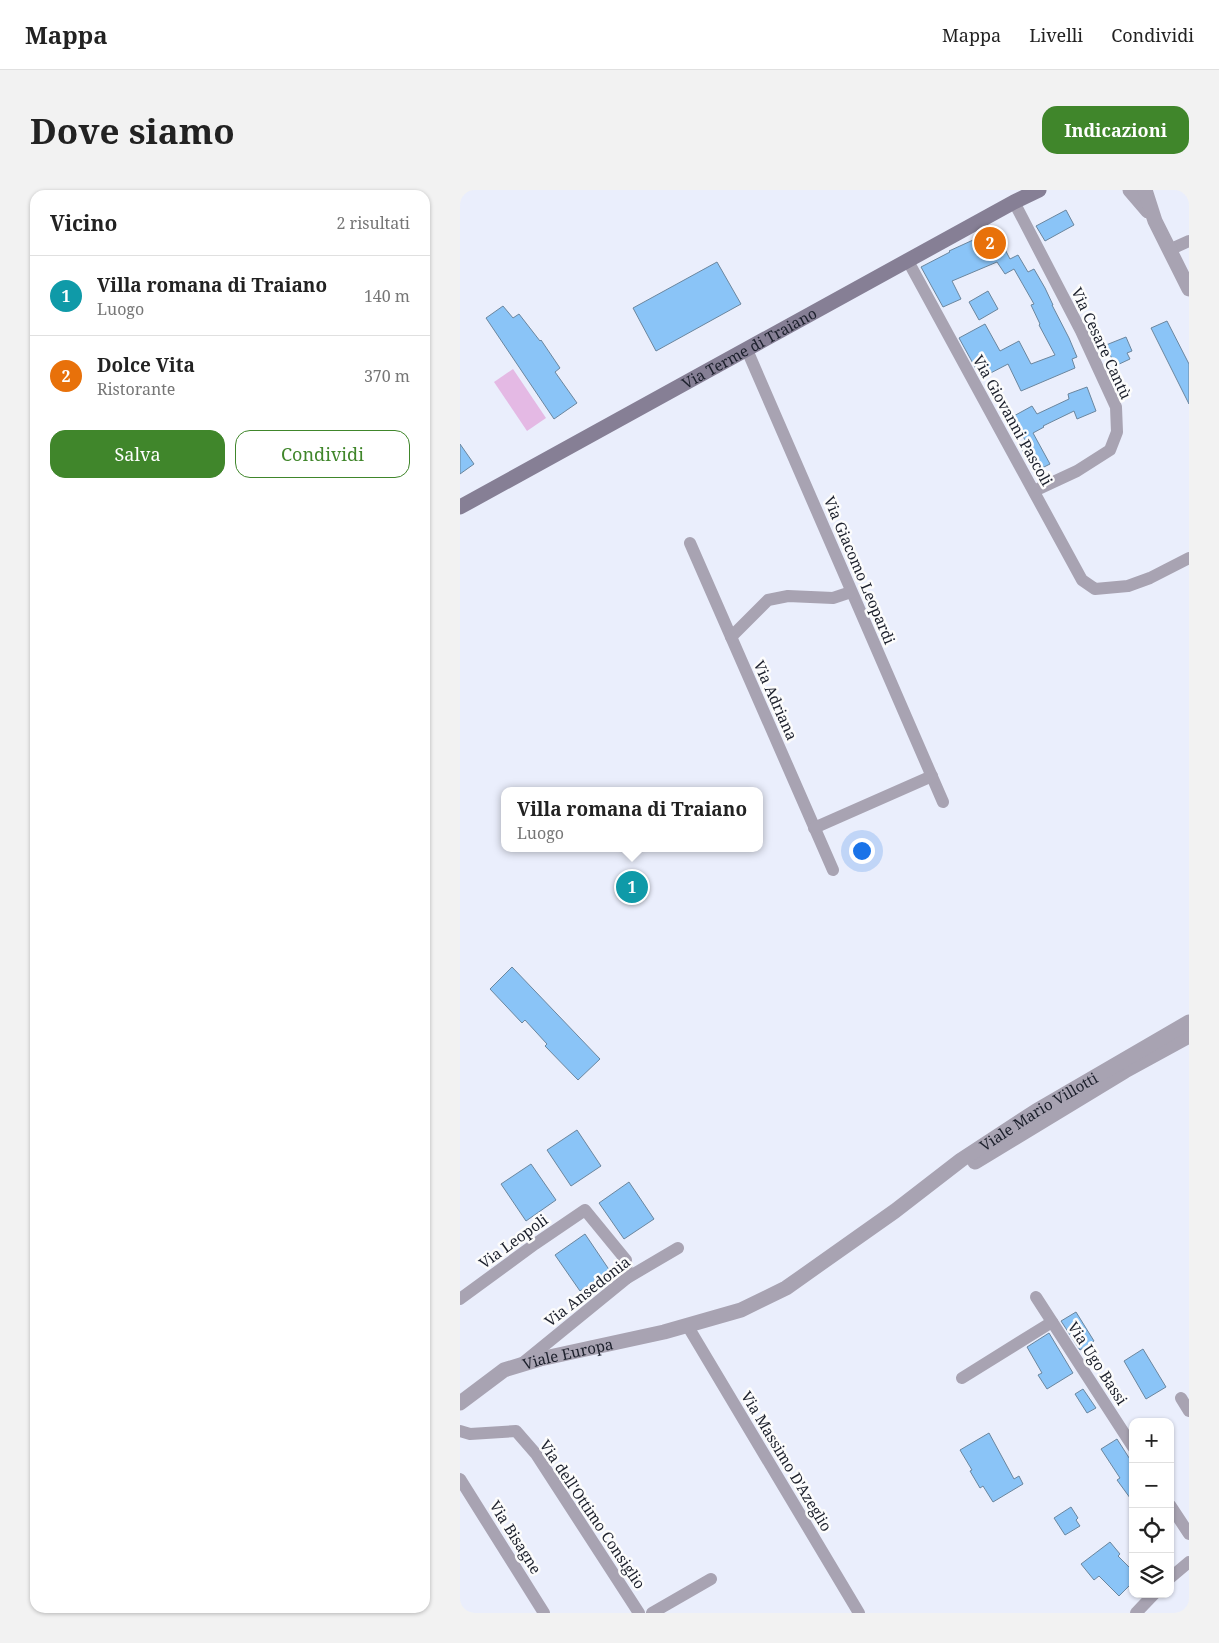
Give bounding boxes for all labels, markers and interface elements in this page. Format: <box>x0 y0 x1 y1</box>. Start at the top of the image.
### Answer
text: Mappa <box>25 18 108 51</box>
text: Mappa <box>942 23 1001 47</box>
text: Livelli <box>1029 23 1083 47</box>
text: Condividi <box>1111 23 1194 47</box>
button: Indicazioni <box>1042 106 1189 154</box>
text: Dove siamo <box>30 107 235 154</box>
text: Vicino <box>50 209 117 237</box>
text: 2 risultati <box>337 212 410 234</box>
pin: 2 <box>974 224 1006 262</box>
text: Villa romana di Traiano <box>97 272 327 298</box>
street label: Via Cesare Cantù <box>1067 284 1137 402</box>
text: 1 <box>61 285 71 307</box>
text: 140 m <box>364 285 410 307</box>
text: Luogo <box>97 298 144 320</box>
street label: Via Terme di Traiano <box>678 303 820 393</box>
street label: Via Giovanni Pascoli <box>969 351 1057 489</box>
text: Dolce Vita <box>97 352 195 378</box>
text: 2 <box>61 365 71 387</box>
text: 370 m <box>364 365 410 387</box>
text: Ristorante <box>97 378 175 400</box>
button: Salva <box>50 430 225 478</box>
button: Condividi <box>235 430 410 478</box>
street label: Via Giacomo Leopardi <box>820 493 900 647</box>
street label: Via Adriana <box>750 657 802 743</box>
popup <box>501 787 763 852</box>
text: Villa romana di Traiano <box>517 796 747 822</box>
text: Luogo <box>517 822 564 844</box>
your location <box>849 838 875 864</box>
pin: 1 <box>616 868 648 906</box>
street label: Viale Mario Villotti <box>975 1067 1101 1155</box>
street label: Via Leopoli <box>475 1209 552 1273</box>
street label: Via Ansedonia <box>540 1251 634 1331</box>
street label: Via Ugo Bassi <box>1064 1318 1132 1409</box>
street label: Viale Europa <box>520 1333 615 1374</box>
street label: Via Massimo D'Azeglio <box>737 1387 837 1535</box>
map controls <box>1129 1418 1174 1598</box>
button: + <box>1129 1418 1174 1463</box>
street label: Via dell'Ottimo Consiglio <box>536 1436 650 1592</box>
button: − <box>1129 1463 1174 1508</box>
street label: Via Bisagne <box>486 1497 546 1577</box>
button: locate <box>1129 1508 1174 1553</box>
button: layers <box>1129 1553 1174 1598</box>

